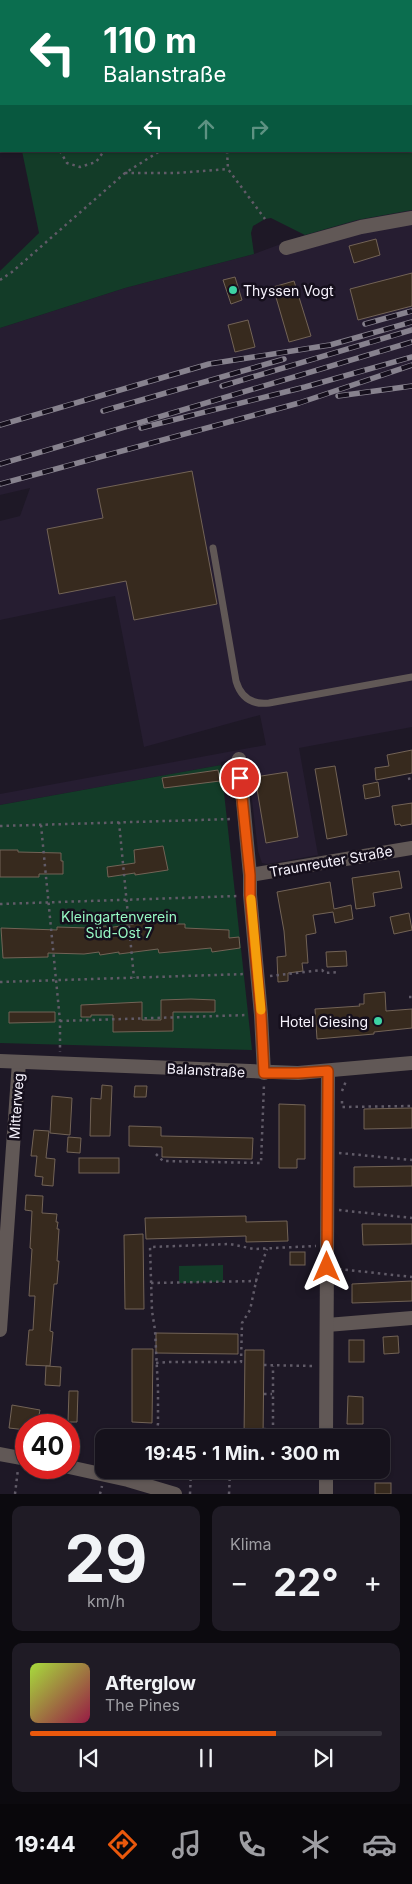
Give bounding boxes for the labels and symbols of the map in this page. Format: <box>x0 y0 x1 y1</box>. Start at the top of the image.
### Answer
place label: Thyssen Vogt <box>243 282 334 299</box>
marker: Thyssen Vogt <box>227 284 239 296</box>
pin <box>219 757 261 799</box>
street label: Traunreuter Straße <box>268 842 394 880</box>
park label: Kleingartenverein Süd-Ost 7 <box>61 908 177 941</box>
place label: Hotel Giesing <box>280 1013 368 1030</box>
marker: Hotel Giesing <box>372 1015 384 1027</box>
street label: Balanstraße <box>166 1059 246 1081</box>
street label: Mitterweg <box>5 1072 27 1140</box>
position arrow <box>300 1240 352 1292</box>
speed limit sign: 40 <box>15 1414 80 1479</box>

